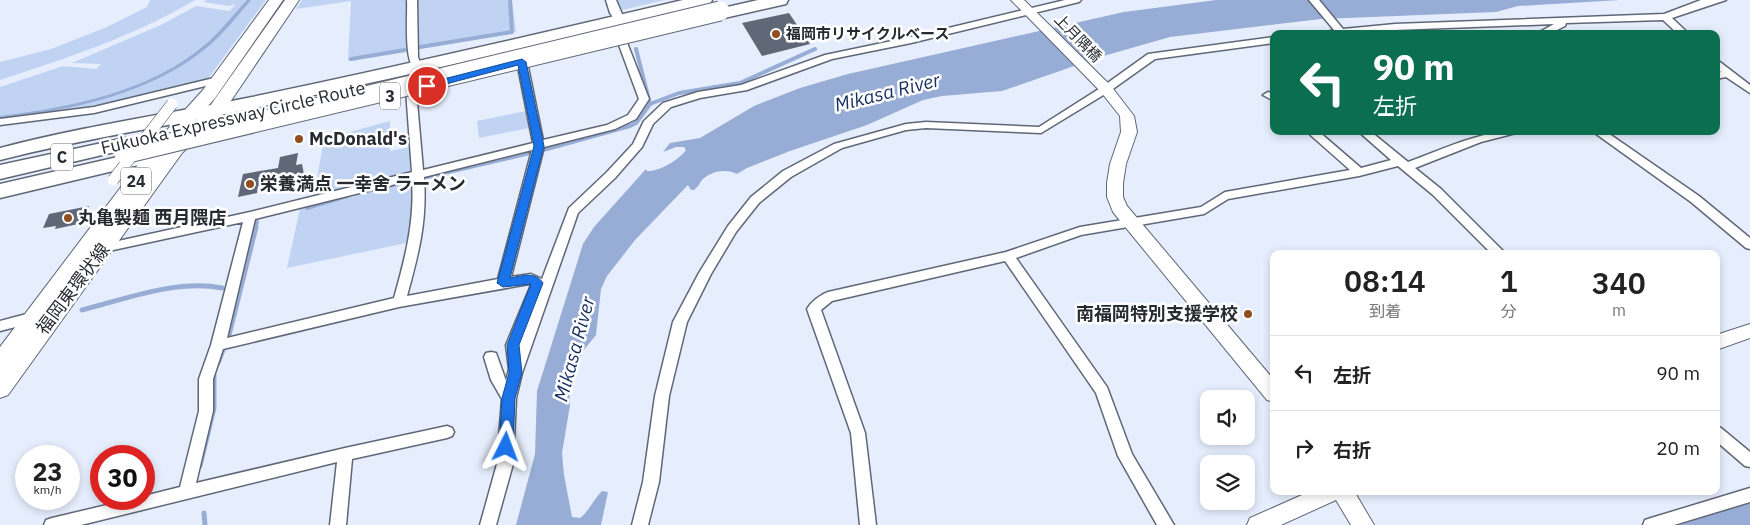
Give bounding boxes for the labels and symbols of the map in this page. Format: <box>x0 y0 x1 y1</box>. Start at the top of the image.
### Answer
street label: 上月隅橋 <box>1051 9 1106 66</box>
place label: 福岡市リサイクルベース <box>785 24 950 43</box>
marker: 福岡市リサイクルベース <box>770 28 782 40</box>
pin <box>406 65 448 107</box>
water label: Mikasa River <box>832 67 943 117</box>
street label: Fukuoka Expressway Circle Route <box>98 76 368 159</box>
road number: 3 <box>380 82 400 110</box>
place label: McDonald's <box>309 127 407 150</box>
marker: McDonald's <box>293 133 305 145</box>
road number: C <box>51 144 73 170</box>
road number: 24 <box>121 168 151 195</box>
place label: 栄養満点 一幸舍 ラーメン <box>260 172 466 195</box>
marker: 栄養満点 一幸舍 ラーメン <box>244 178 256 190</box>
place label: 丸亀製麺 西月隈店 <box>78 206 226 229</box>
marker: 丸亀製麺 西月隈店 <box>62 212 74 224</box>
street label: 福岡東環状線 <box>31 239 114 339</box>
water label: Mikasa River <box>548 293 600 404</box>
place label: 南福岡特別支援学校 <box>1076 302 1238 325</box>
marker: 南福岡特別支援学校 <box>1242 308 1254 320</box>
position arrow <box>479 420 531 472</box>
speed limit sign: 30 <box>90 445 155 510</box>

